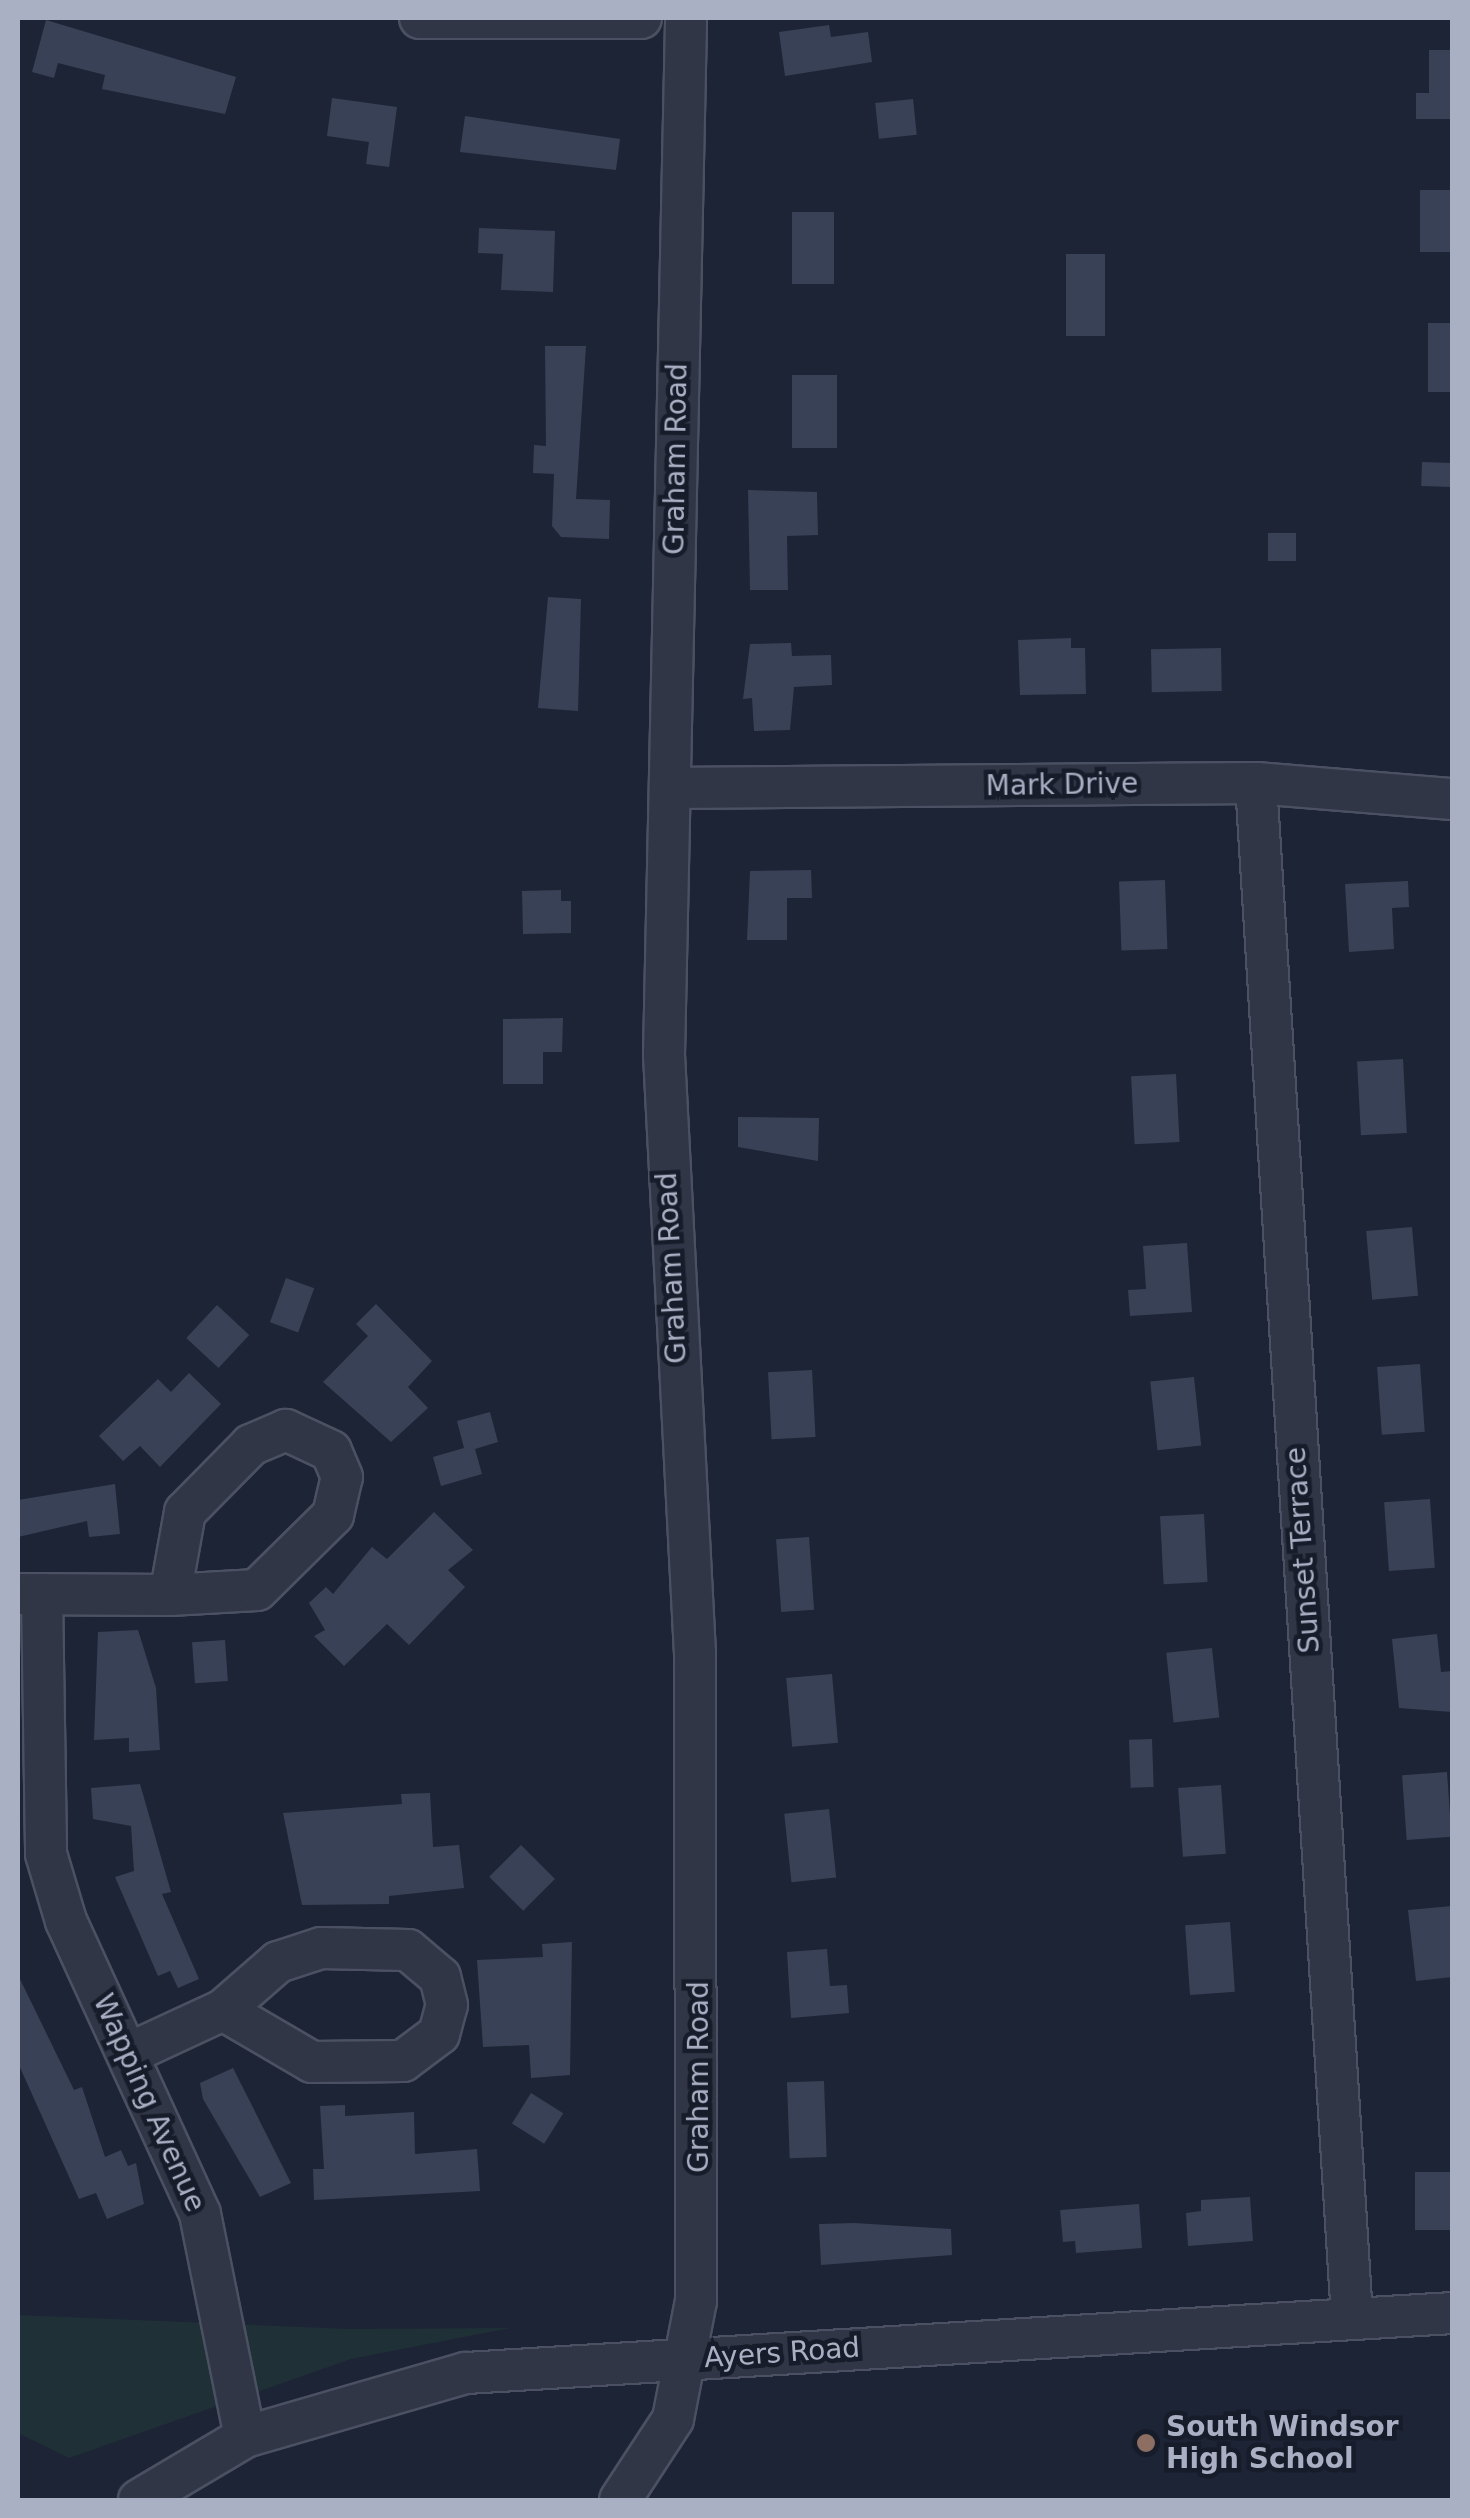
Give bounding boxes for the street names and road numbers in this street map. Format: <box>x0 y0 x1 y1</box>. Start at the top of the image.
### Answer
street label: Graham Road <box>658 363 694 555</box>
street label: Mark Drive <box>985 767 1139 803</box>
street label: Graham Road <box>650 1171 694 1365</box>
street label: Sunset Terrace <box>1279 1446 1327 1654</box>
street label: Graham Road <box>682 1981 716 2173</box>
street label: Wapping Avenue <box>86 1989 212 2217</box>
street label: Ayers Road <box>703 2331 861 2375</box>

